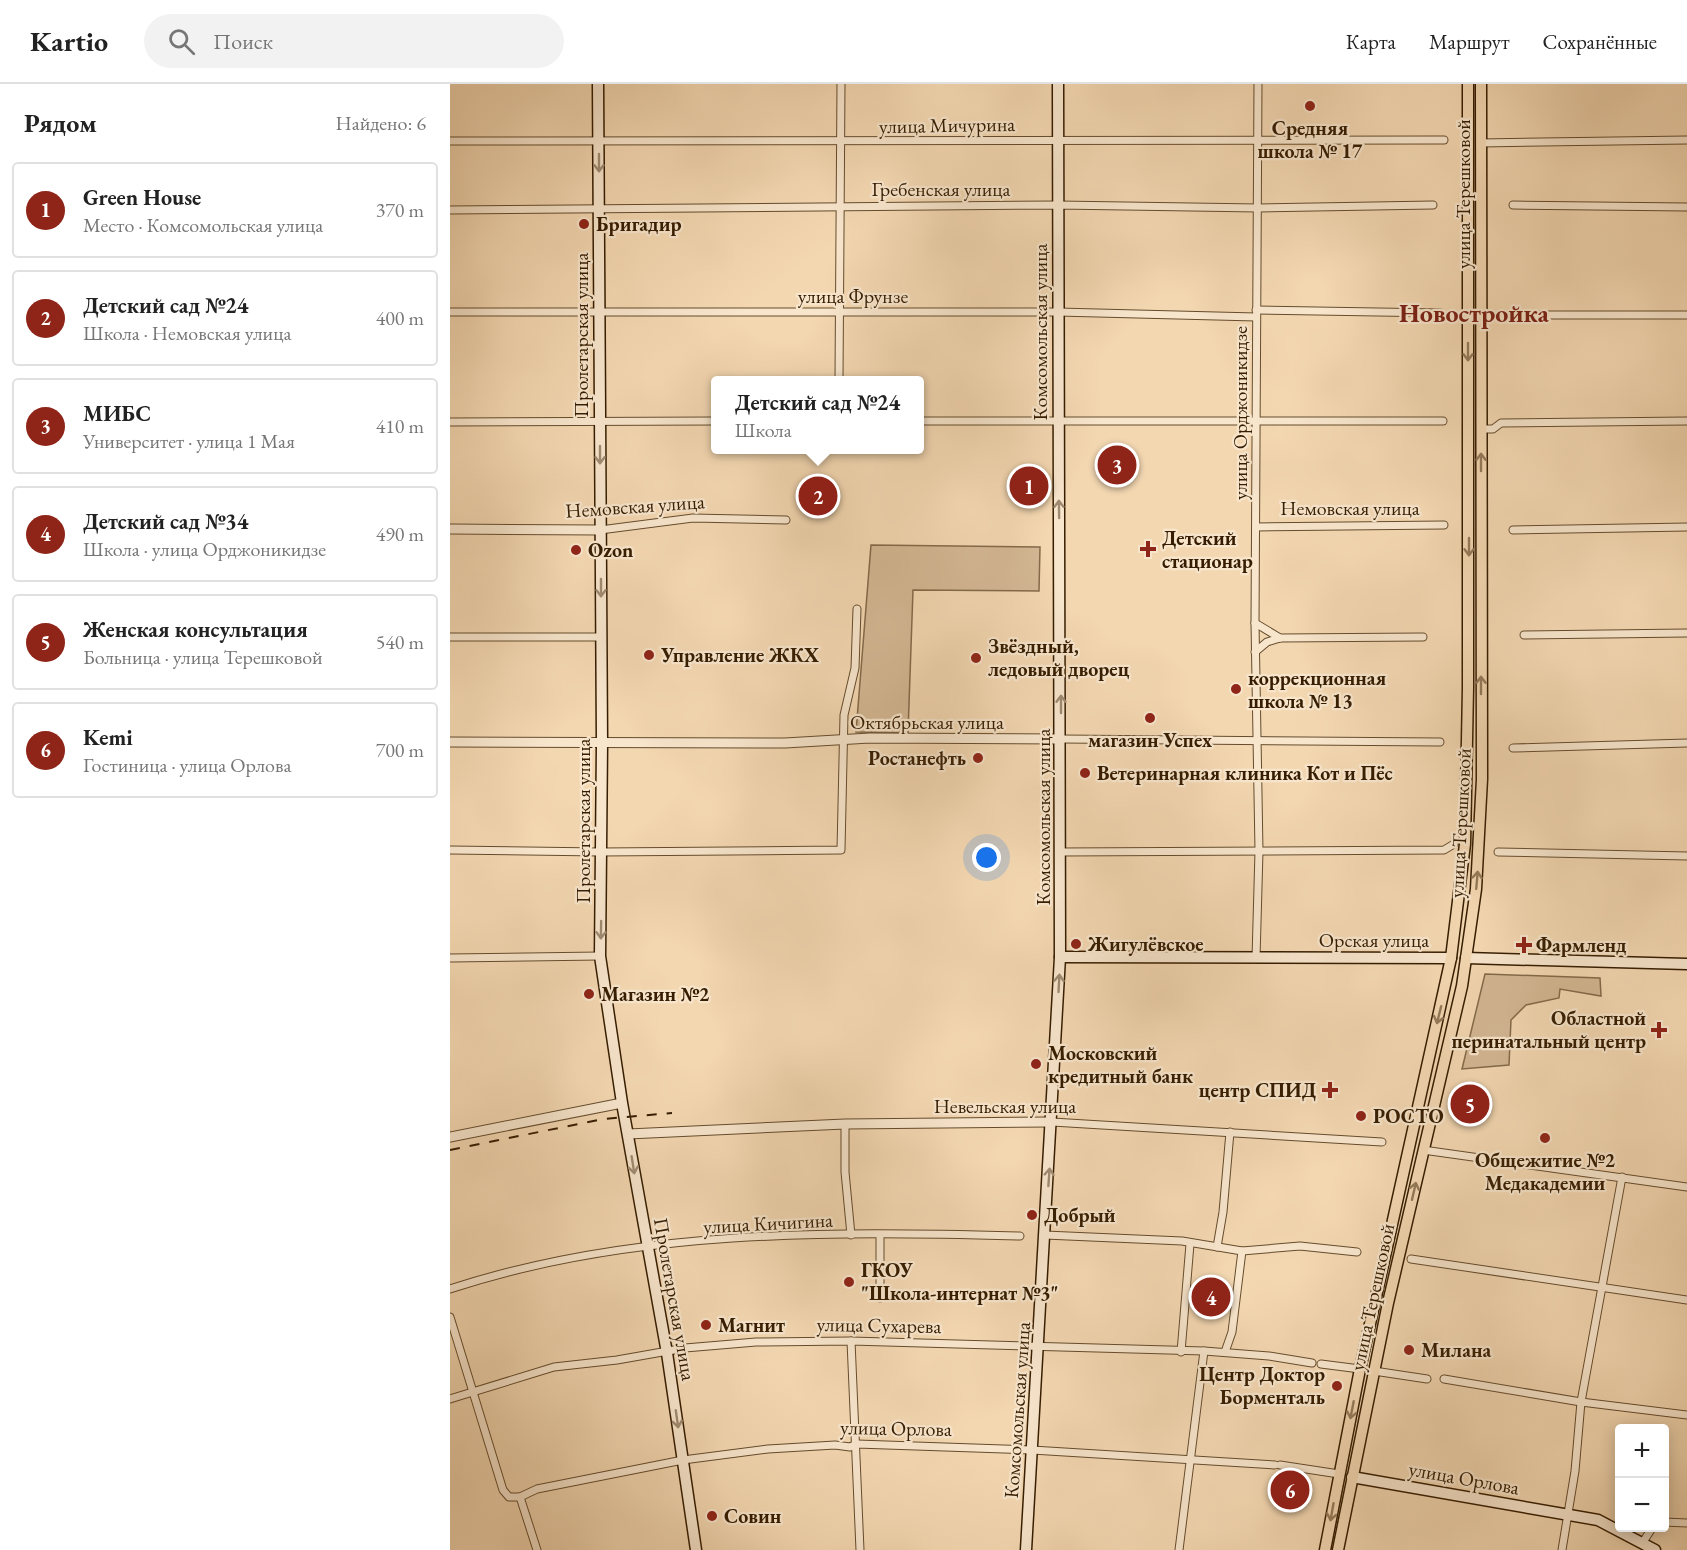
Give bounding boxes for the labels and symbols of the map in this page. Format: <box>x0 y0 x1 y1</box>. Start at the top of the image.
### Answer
marker: Средняя школа № 17 <box>1303 99 1317 113</box>
street label: улица Мичурина <box>879 111 1015 139</box>
place label: Средняя школа № 17 <box>1258 115 1363 164</box>
street label: улица Терешковой <box>1450 119 1476 269</box>
one-way arrow <box>593 153 605 173</box>
street label: Гребенская улица <box>872 176 1010 202</box>
place label: Бригадир <box>596 211 681 237</box>
marker: Бригадир <box>577 217 591 231</box>
street label: Комсомольская улица <box>1027 244 1053 420</box>
street label: Пролетарская улица <box>568 252 594 418</box>
street label: улица Фрунзе <box>798 283 908 309</box>
district label: Новостройка <box>1399 296 1550 330</box>
street label: улица Орджоникидзе <box>1227 326 1253 500</box>
one-way arrow <box>1462 342 1474 362</box>
pin: 3 <box>1098 442 1136 488</box>
one-way arrow <box>594 445 606 465</box>
one-way arrow <box>1475 453 1487 473</box>
pin: 1 <box>1010 464 1048 508</box>
pin: 2 <box>798 474 838 518</box>
street label: Немовская улица <box>564 488 706 524</box>
street label: Немовская улица <box>1280 495 1420 521</box>
one-way arrow <box>1053 499 1065 519</box>
place label: Детский стационар <box>1162 525 1253 574</box>
place label: Ozon <box>588 537 633 563</box>
one-way arrow <box>1463 537 1475 557</box>
marker: Детский стационар <box>1139 540 1157 558</box>
marker: Ozon <box>569 543 583 557</box>
one-way arrow <box>595 578 607 598</box>
place label: Звёздный, ледовый дворец <box>988 633 1130 682</box>
place label: Управление ЖКХ <box>660 642 819 668</box>
marker: Управление ЖКХ <box>642 648 656 662</box>
marker: Звёздный, ледовый дворец <box>969 651 983 665</box>
place label: коррекционная школа № 13 <box>1248 665 1387 714</box>
one-way arrow <box>1475 675 1487 695</box>
marker: коррекционная школа № 13 <box>1229 682 1243 696</box>
one-way arrow <box>1055 694 1067 714</box>
street label: Октябрьская улица <box>850 709 1004 735</box>
marker: магазин Успех <box>1143 711 1157 725</box>
place label: магазин Успех <box>1088 727 1212 753</box>
street label: Комсомольская улица <box>1030 729 1056 905</box>
street label: Пролетарская улица <box>570 738 596 904</box>
place label: Ростанефть <box>868 745 966 771</box>
street label: улица Терешковой <box>1443 747 1477 898</box>
marker: Ростанефть <box>971 751 985 765</box>
place label: Ветеринарная клиника Кот и Пёс <box>1097 760 1393 786</box>
marker: Ветеринарная клиника Кот и Пёс <box>1078 766 1092 780</box>
your location <box>972 843 1001 872</box>
one-way arrow <box>1472 870 1483 890</box>
one-way arrow <box>595 920 606 940</box>
street label: Орская улица <box>1319 927 1429 953</box>
place label: Жигулёвское <box>1087 931 1204 957</box>
place label: Фармленд <box>1536 932 1627 958</box>
marker: Жигулёвское <box>1069 937 1083 951</box>
marker: Фармленд <box>1517 938 1531 952</box>
one-way arrow <box>1053 973 1064 993</box>
place label: Магазин №2 <box>601 981 710 1007</box>
marker: Магазин №2 <box>582 987 596 1001</box>
one-way arrow <box>1433 1005 1445 1024</box>
place label: Областной перинатальный центр <box>1451 1005 1646 1054</box>
marker: Областной перинатальный центр <box>1650 1021 1668 1039</box>
place label: Московский кредитный банк <box>1048 1040 1193 1089</box>
marker: Московский кредитный банк <box>1029 1057 1043 1071</box>
place label: центр СПИД <box>1199 1077 1316 1103</box>
marker: центр СПИД <box>1321 1081 1339 1099</box>
pin: 5 <box>1450 1082 1490 1126</box>
street label: Невельская улица <box>934 1093 1076 1119</box>
place label: РОСТО <box>1373 1103 1444 1129</box>
marker: РОСТО <box>1354 1109 1368 1123</box>
marker: Общежитие №2 Медакадемии <box>1538 1131 1552 1145</box>
place label: Общежитие №2 Медакадемии <box>1475 1147 1616 1196</box>
one-way arrow <box>628 1154 639 1174</box>
one-way arrow <box>1043 1168 1054 1188</box>
one-way arrow <box>1408 1181 1420 1200</box>
place label: Добрый <box>1044 1202 1116 1228</box>
street label: улица Кичигина <box>702 1207 834 1239</box>
marker: Добрый <box>1025 1208 1039 1222</box>
street label: Пролетарская улица <box>648 1215 702 1383</box>
street label: улица Терешковой <box>1344 1221 1400 1373</box>
place label: ГКОУ "Школа-интернат №3" <box>861 1257 1058 1306</box>
pin: 4 <box>1192 1274 1230 1320</box>
marker: ГКОУ "Школа-интернат №3" <box>842 1275 856 1289</box>
street label: улица Сухарева <box>816 1311 942 1339</box>
place label: Магнит <box>718 1312 785 1338</box>
marker: Магнит <box>699 1318 713 1332</box>
street label: Комсомольская улица <box>998 1321 1036 1499</box>
place label: Милана <box>1421 1337 1491 1363</box>
marker: Милана <box>1402 1343 1416 1357</box>
place label: Центр Доктор Борменталь <box>1199 1361 1325 1410</box>
marker: Центр Доктор Борменталь <box>1330 1379 1344 1393</box>
one-way arrow <box>1345 1401 1357 1420</box>
one-way arrow <box>671 1409 682 1428</box>
street label: улица Орлова <box>840 1414 952 1442</box>
street label: улица Орлова <box>1407 1455 1521 1501</box>
pin: 6 <box>1270 1468 1310 1512</box>
one-way arrow <box>1326 1502 1337 1522</box>
place label: Совин <box>724 1503 782 1529</box>
marker: Совин <box>705 1509 719 1523</box>

